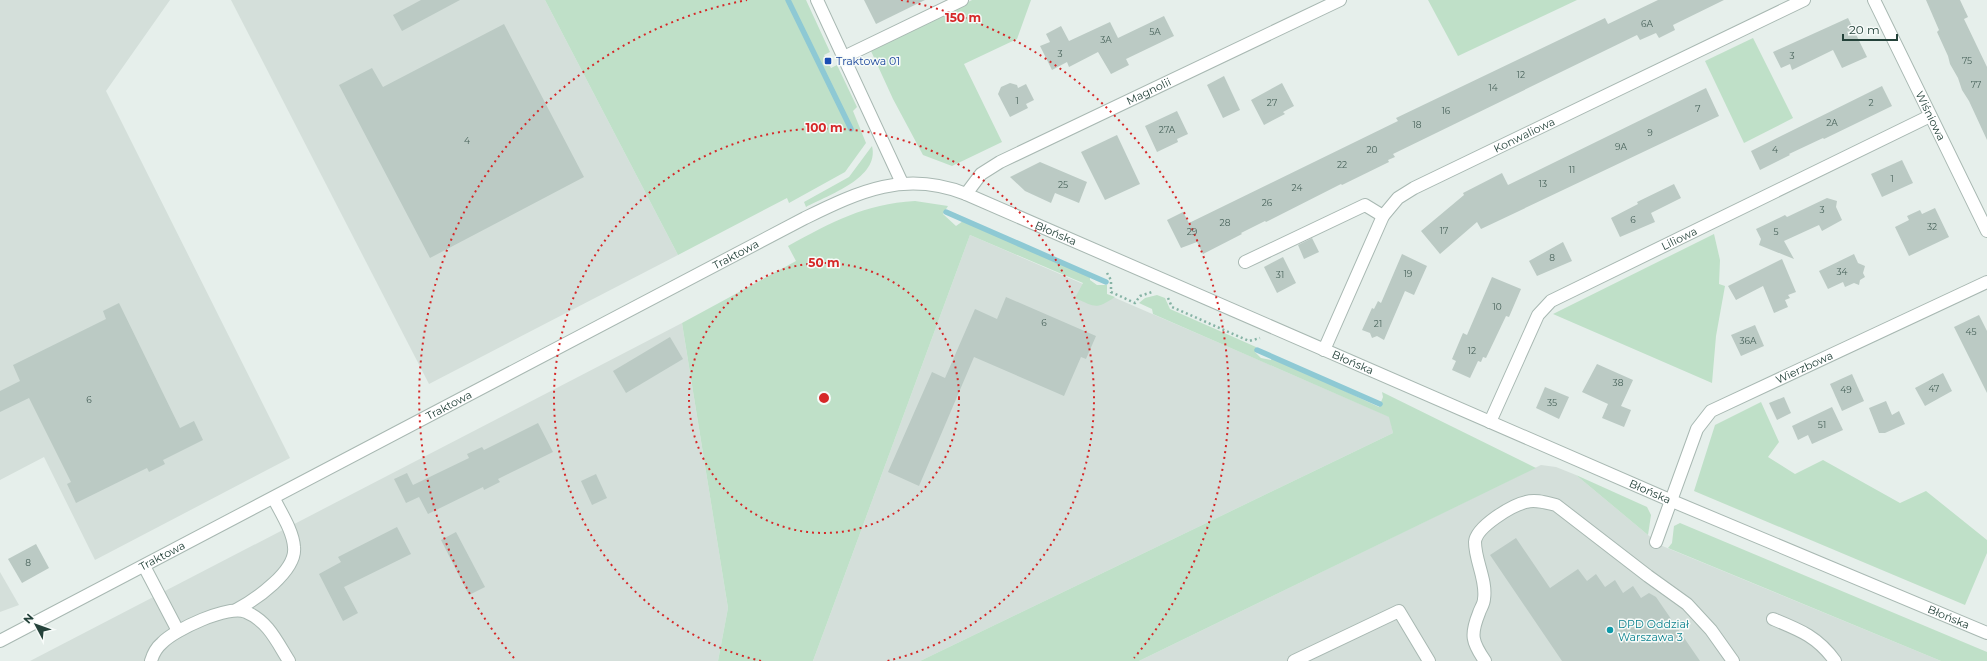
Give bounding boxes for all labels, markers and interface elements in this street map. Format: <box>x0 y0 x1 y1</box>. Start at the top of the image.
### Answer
text: 150 m <box>945 10 981 25</box>
scale bar <box>1843 16 1897 42</box>
house number: 6A <box>1641 18 1654 29</box>
text: 20 m <box>1849 22 1880 37</box>
house number: 5A <box>1149 26 1161 37</box>
house number: 3A <box>1100 34 1112 45</box>
house number: 3 <box>1057 48 1063 59</box>
house number: 3 <box>1789 50 1795 61</box>
place label: Traktowa 01 <box>836 54 900 68</box>
house number: 75 <box>1962 55 1972 66</box>
marker: Traktowa 01 <box>823 56 833 66</box>
house number: 12 <box>1517 69 1525 80</box>
street label: Magnolii <box>1124 75 1173 108</box>
house number: 77 <box>1971 79 1981 90</box>
house number: 14 <box>1488 82 1498 93</box>
street label: Wiśniowa <box>1913 89 1949 143</box>
house number: 1 <box>1015 95 1019 106</box>
house number: 27 <box>1267 97 1277 108</box>
house number: 2 <box>1868 97 1874 108</box>
house number: 7 <box>1695 103 1701 114</box>
house number: 16 <box>1442 105 1451 116</box>
street label: Konwaliowa <box>1491 114 1557 156</box>
house number: 2A <box>1826 117 1838 128</box>
house number: 18 <box>1413 119 1422 130</box>
text: 100 m <box>806 120 842 135</box>
house number: 27A <box>1159 124 1176 135</box>
house number: 9 <box>1647 127 1653 138</box>
house number: 4 <box>464 135 470 146</box>
house number: 9A <box>1615 141 1627 152</box>
house number: 20 <box>1366 144 1378 155</box>
house number: 4 <box>1772 144 1778 155</box>
house number: 22 <box>1337 159 1347 170</box>
house number: 11 <box>1569 164 1575 175</box>
house number: 1 <box>1890 173 1894 184</box>
house number: 13 <box>1539 178 1547 189</box>
house number: 25 <box>1058 179 1068 190</box>
house number: 24 <box>1292 182 1302 193</box>
house number: 26 <box>1262 197 1273 208</box>
house number: 3 <box>1819 204 1825 215</box>
house number: 6 <box>1630 214 1636 225</box>
house number: 28 <box>1220 217 1231 228</box>
street label: Błońska <box>1033 218 1079 248</box>
house number: 32 <box>1927 221 1937 232</box>
street label: Liliowa <box>1659 224 1699 253</box>
house number: 17 <box>1440 225 1448 236</box>
house number: 29 <box>1187 226 1198 237</box>
house number: 5 <box>1773 226 1779 237</box>
street label: Traktowa <box>710 237 761 272</box>
house number: 8 <box>1549 252 1555 263</box>
text: 50 m <box>808 255 840 270</box>
house number: 34 <box>1836 266 1848 277</box>
house number: 19 <box>1404 268 1413 279</box>
house number: 31 <box>1276 269 1284 280</box>
house number: 10 <box>1492 301 1502 312</box>
house number: 6 <box>1041 317 1047 328</box>
house number: 21 <box>1374 318 1382 329</box>
house number: 45 <box>1965 326 1977 337</box>
house number: 36A <box>1739 335 1757 346</box>
house number: 12 <box>1468 345 1476 356</box>
street label: Błońska <box>1330 347 1376 377</box>
street label: Wierzbowa <box>1773 348 1835 387</box>
house number: 38 <box>1613 377 1624 388</box>
house number: 47 <box>1929 383 1939 394</box>
house number: 49 <box>1840 384 1852 395</box>
street label: Traktowa <box>423 387 474 423</box>
centre of rings <box>817 391 831 405</box>
house number: 6 <box>86 394 92 405</box>
house number: 35 <box>1547 397 1557 408</box>
house number: 51 <box>1818 419 1826 430</box>
street label: Błońska <box>1627 476 1673 507</box>
street label: Traktowa <box>137 538 187 574</box>
house number: 8 <box>25 557 31 568</box>
street label: Błońska <box>1926 602 1972 632</box>
north arrow <box>16 605 56 645</box>
text: N <box>20 610 37 626</box>
place label: DPD Oddział Warszawa 3 <box>1618 617 1690 644</box>
marker: DPD Oddział Warszawa 3 <box>1605 625 1615 635</box>

